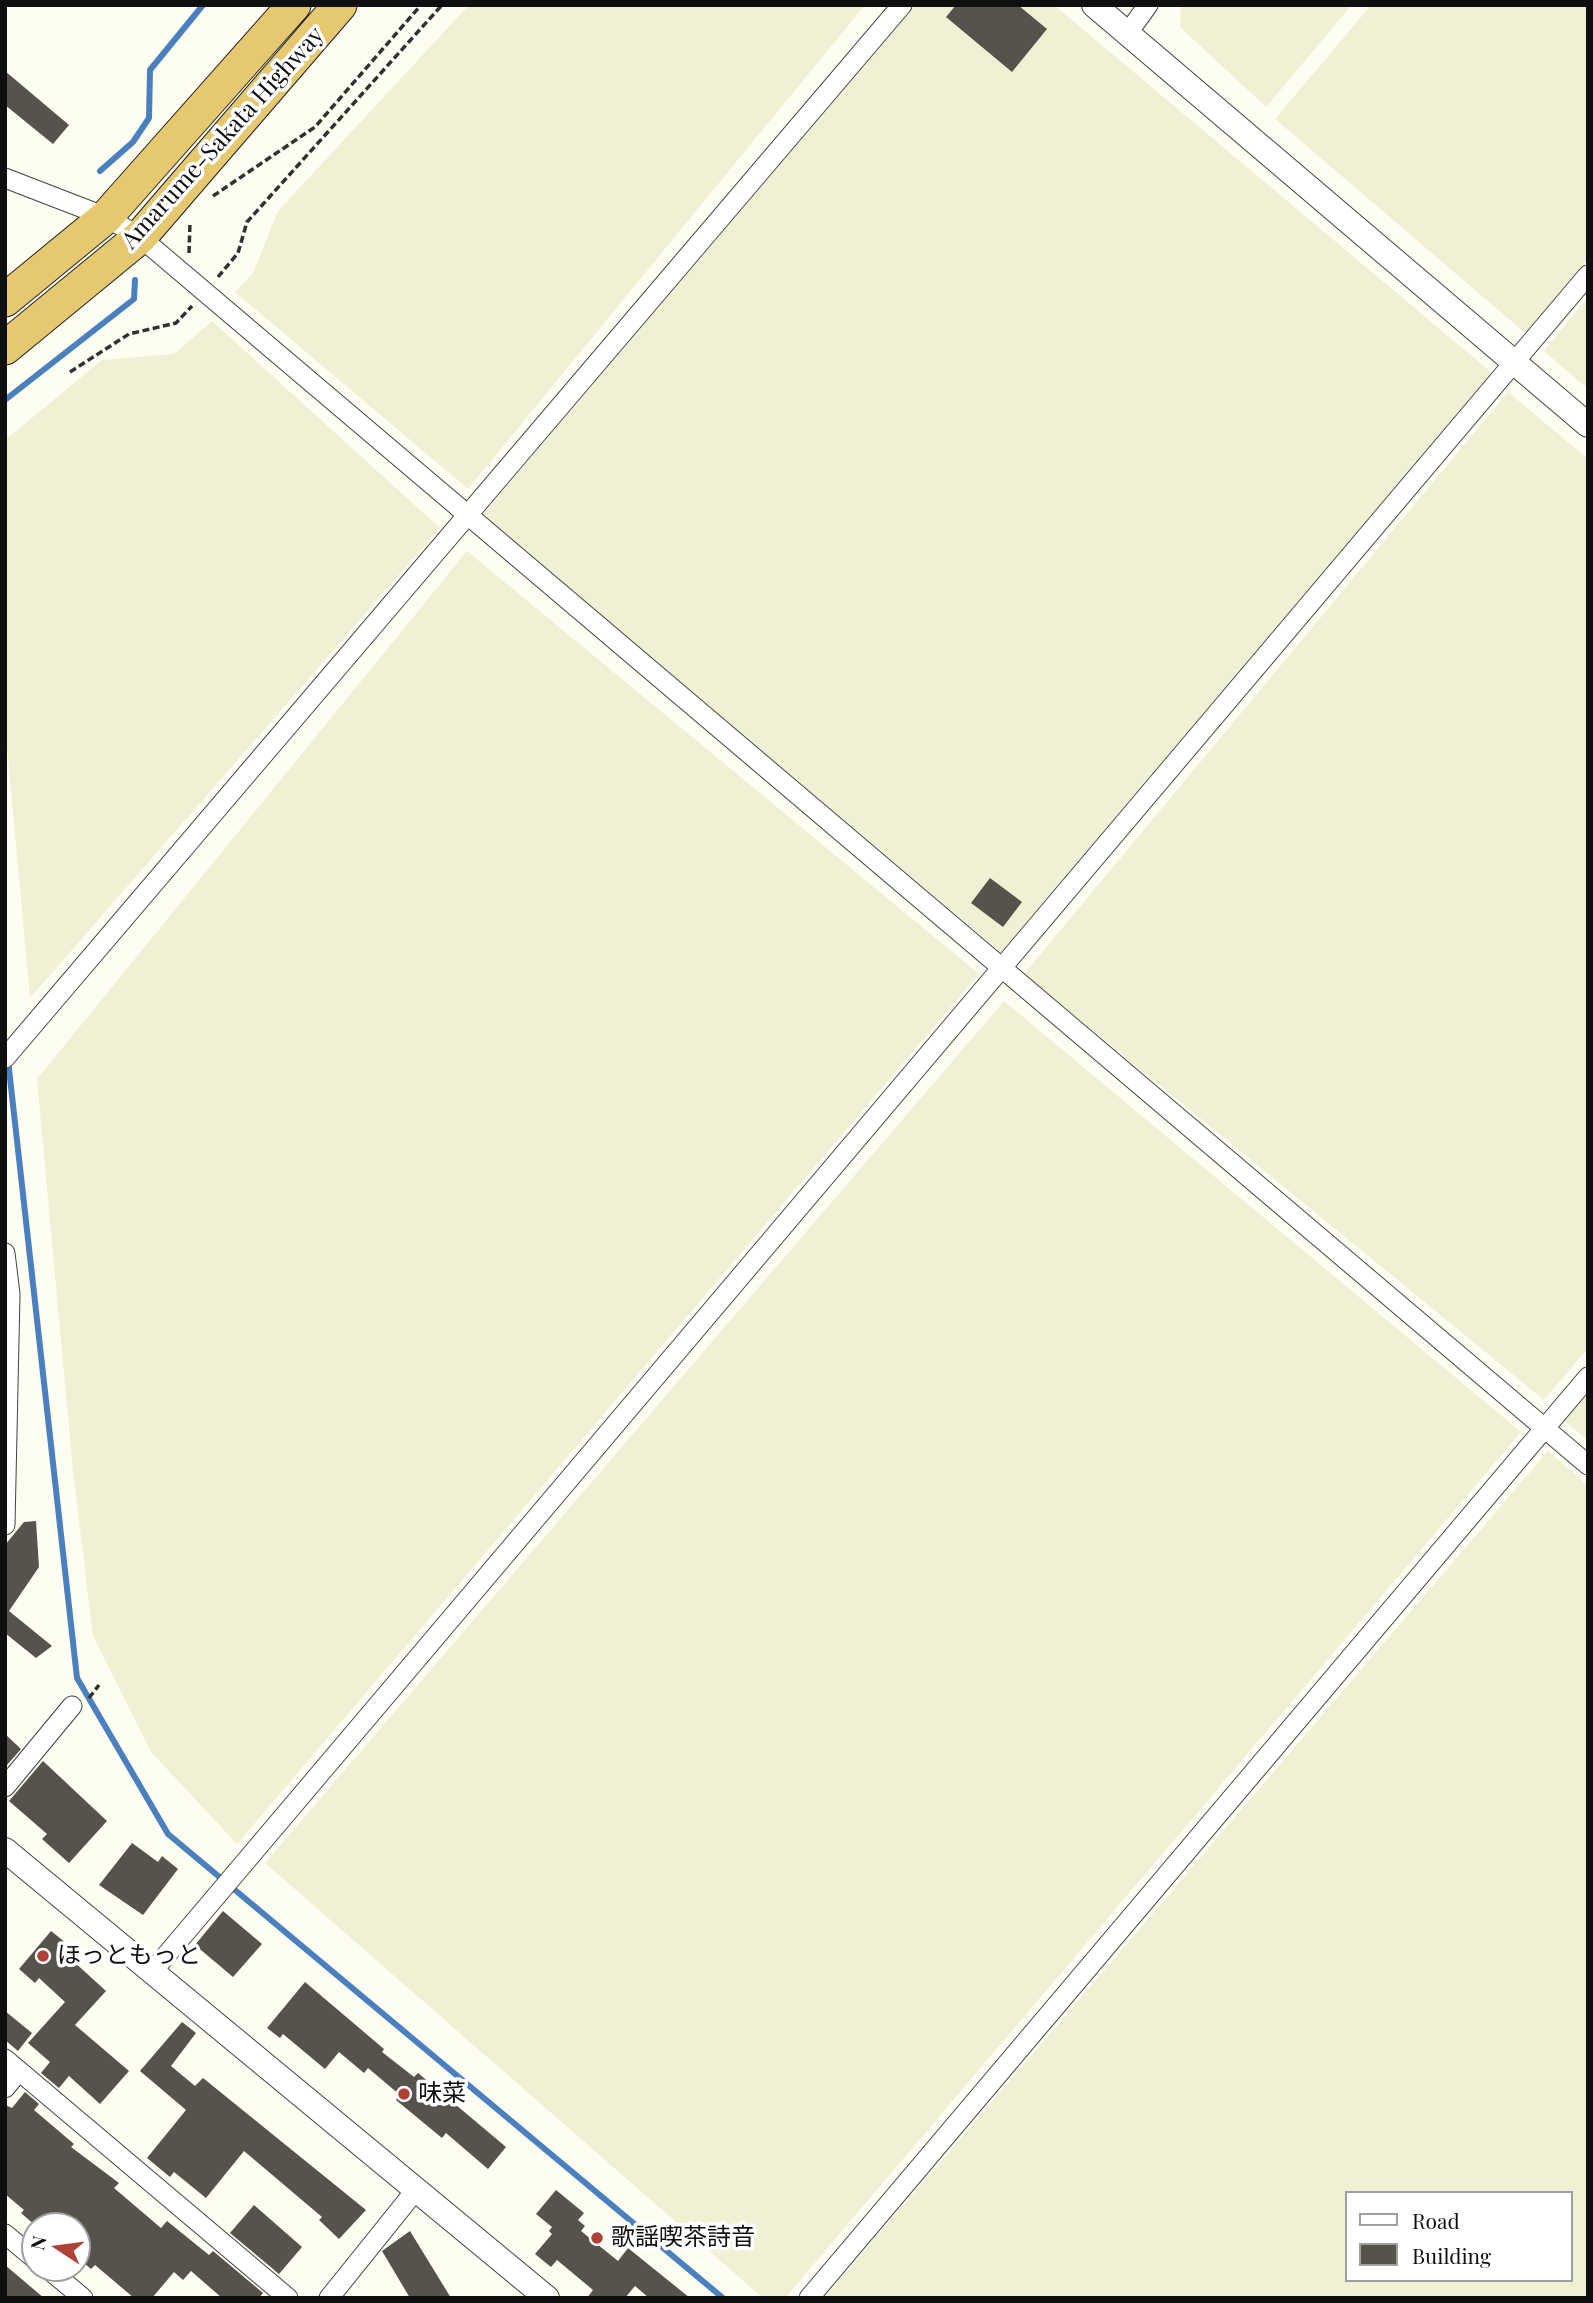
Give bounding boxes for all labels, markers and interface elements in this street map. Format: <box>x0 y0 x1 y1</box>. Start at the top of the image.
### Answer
street label: Amarume-Sakata Highway <box>116 21 330 255</box>
place label: ほっともっと <box>57 1942 201 1970</box>
marker: ほっともっと <box>35 1948 51 1964</box>
place label: 味菜 <box>418 2080 466 2108</box>
marker: 味菜 <box>396 2086 412 2102</box>
legend <box>1344 2191 1572 2282</box>
text: Road <box>1412 2206 1460 2234</box>
north arrow <box>21 2212 91 2282</box>
place label: 歌謡喫茶詩音 <box>611 2224 755 2252</box>
marker: 歌謡喫茶詩音 <box>589 2230 605 2246</box>
text: N <box>23 2233 52 2252</box>
text: Building <box>1412 2241 1491 2269</box>

